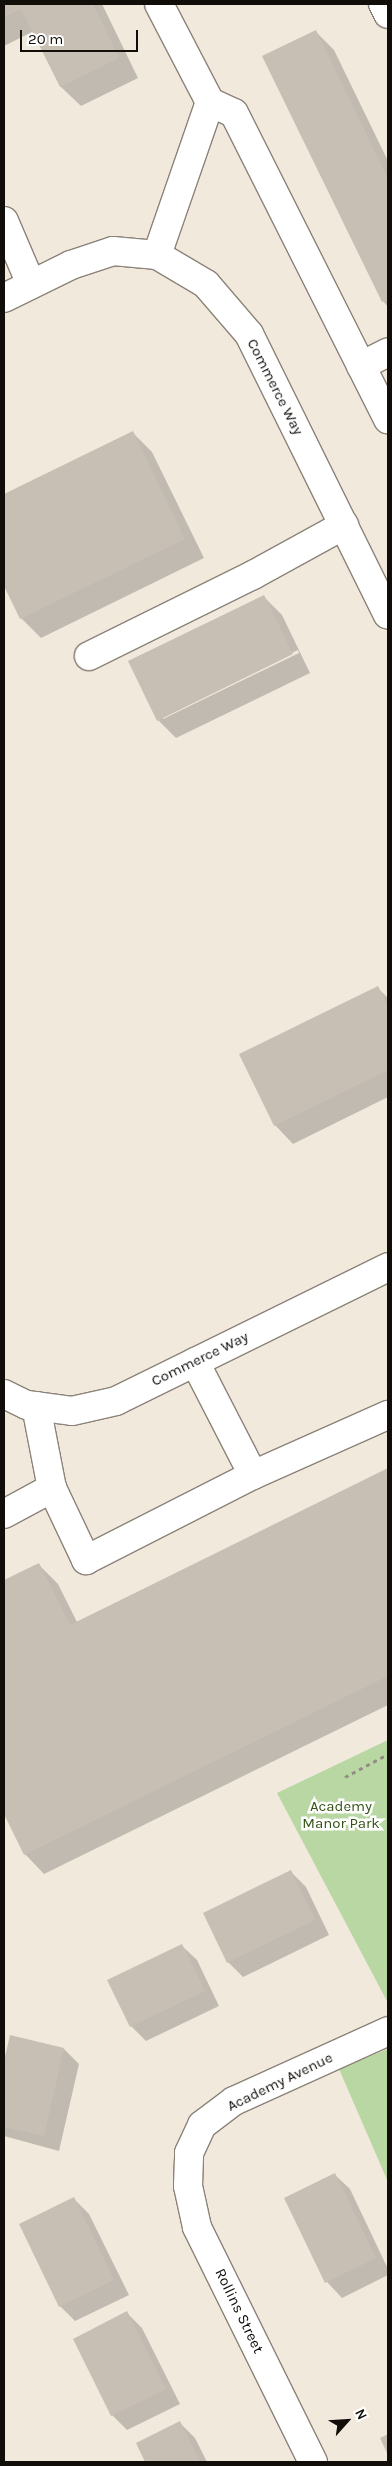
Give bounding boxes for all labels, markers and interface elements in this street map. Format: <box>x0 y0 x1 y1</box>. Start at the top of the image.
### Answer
scale bar <box>22 20 140 52</box>
text: 20 m <box>28 30 63 48</box>
street label: Commerce Way <box>243 336 307 438</box>
street label: Commerce Way <box>149 1328 251 1390</box>
park label: Academy Manor Park <box>302 1797 380 1832</box>
street label: Academy Avenue <box>224 2049 336 2115</box>
street label: Rollins Street <box>211 2266 267 2356</box>
north arrow <box>322 2396 372 2446</box>
text: N <box>351 2406 371 2422</box>

